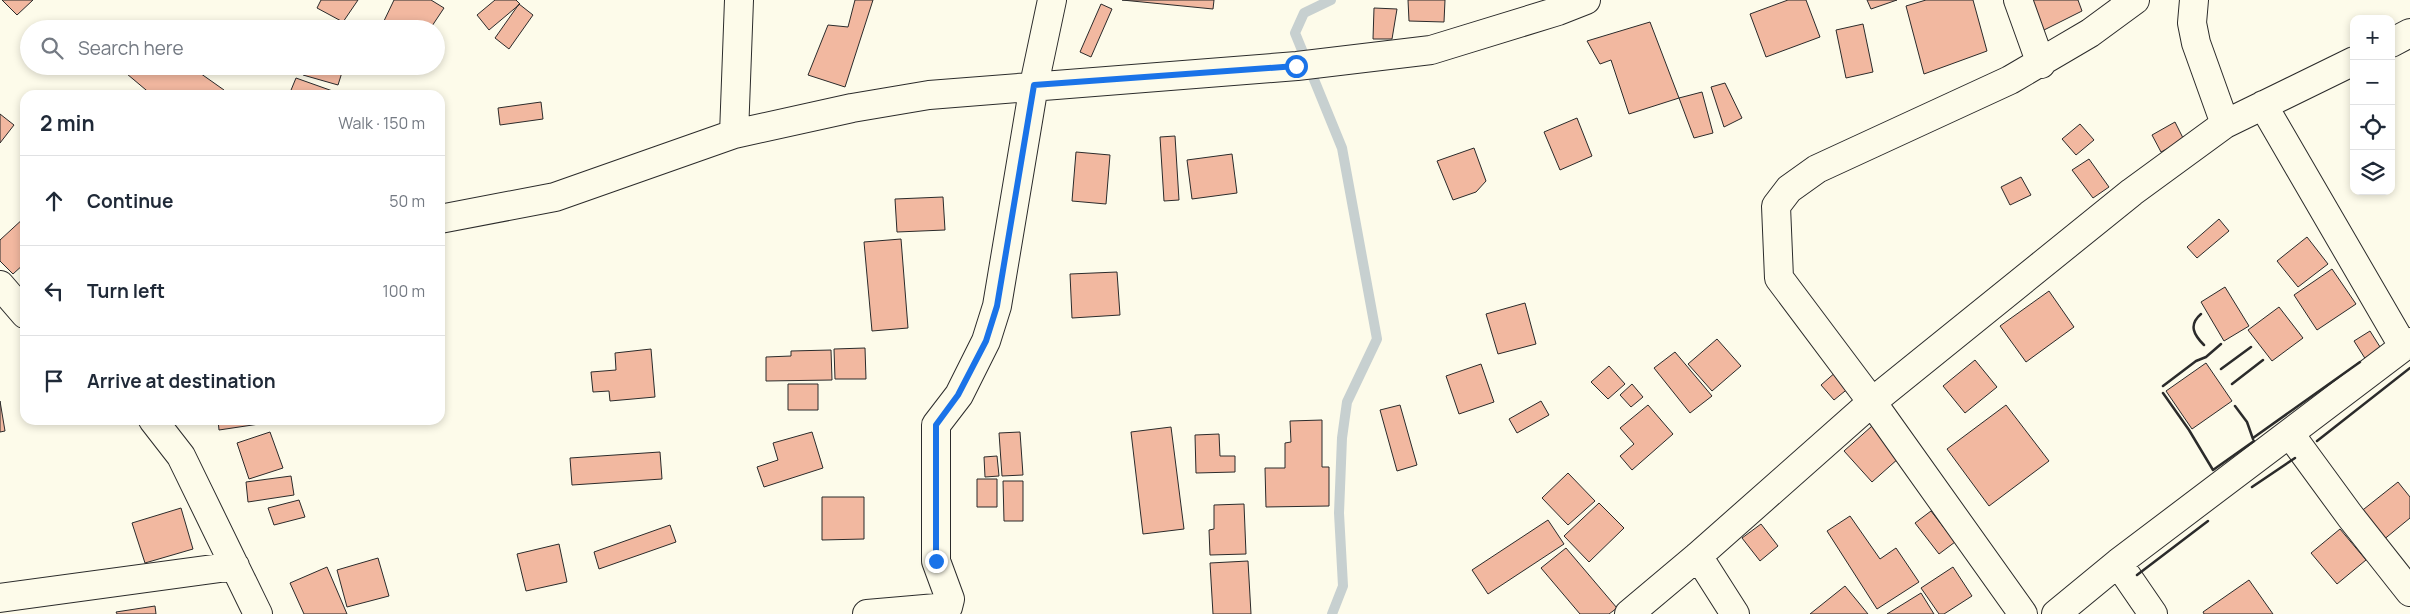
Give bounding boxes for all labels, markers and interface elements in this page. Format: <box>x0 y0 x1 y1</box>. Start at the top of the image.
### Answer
map controls <box>2350 15 2395 195</box>
button: + <box>2350 15 2395 60</box>
search box <box>20 20 445 75</box>
icon: search <box>38 34 66 62</box>
text: Search here <box>78 35 184 61</box>
route start <box>1285 55 1308 78</box>
button: − <box>2350 60 2395 105</box>
button: locate <box>2350 105 2395 150</box>
text: 2 min <box>40 109 95 137</box>
text: Walk · 150 m <box>338 112 425 134</box>
button: layers <box>2350 150 2395 195</box>
icon: ahead <box>40 187 68 215</box>
text: Continue <box>87 188 173 214</box>
text: 50 m <box>389 190 425 212</box>
icon: left <box>40 277 68 305</box>
text: Turn left <box>87 278 165 304</box>
text: 100 m <box>382 280 425 302</box>
icon: arrive <box>40 367 68 395</box>
text: Arrive at destination <box>87 368 276 394</box>
route end <box>925 550 948 573</box>

